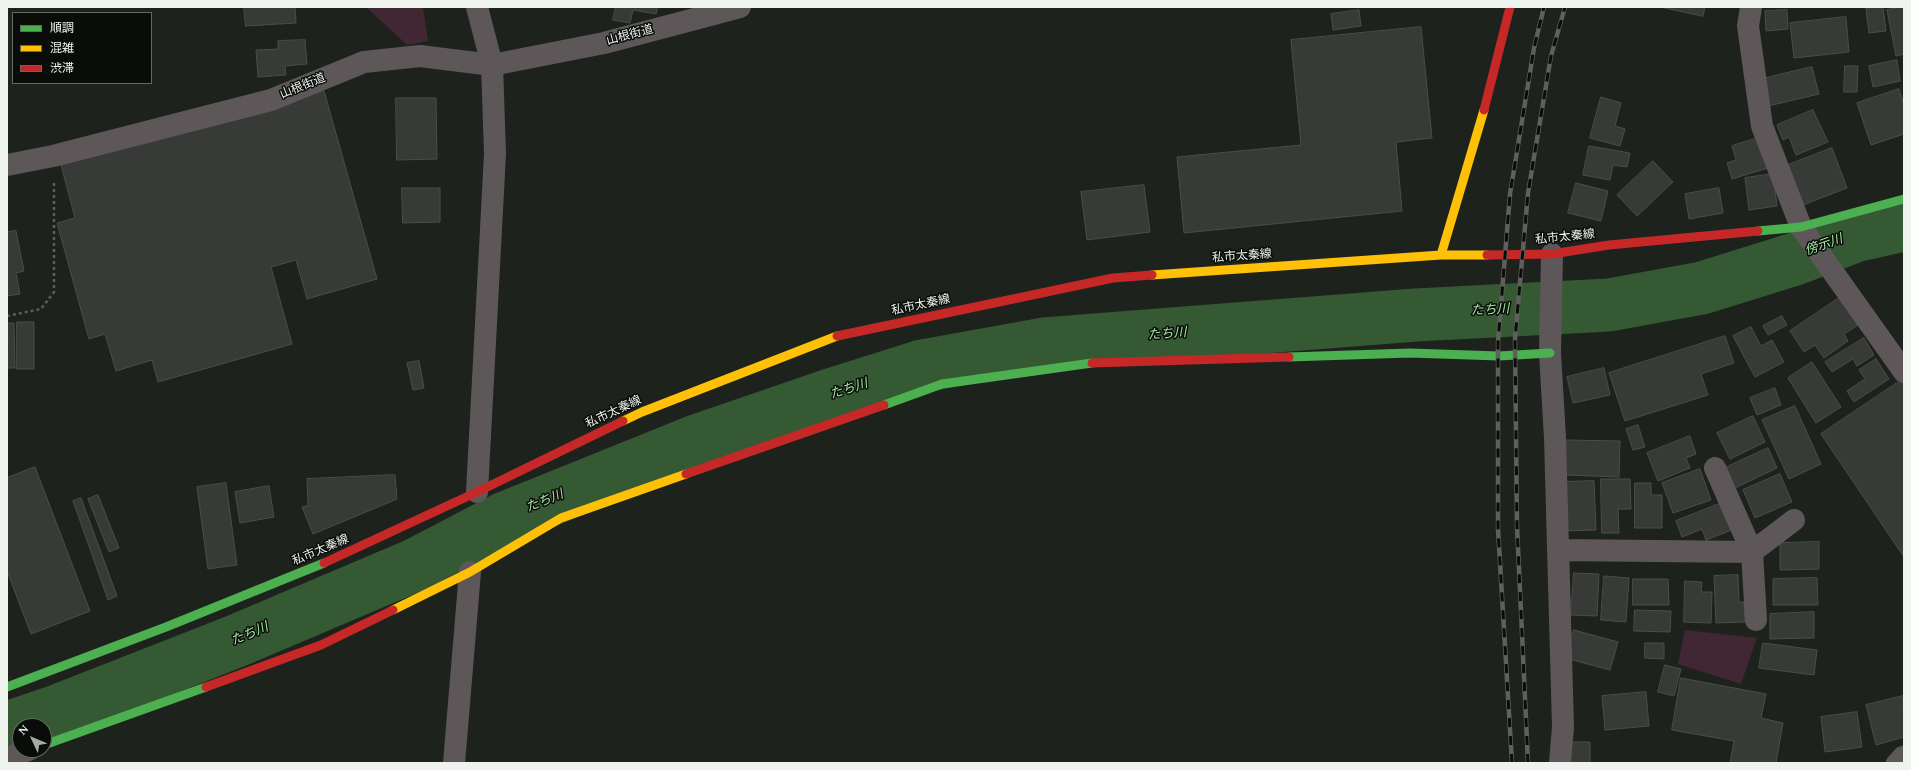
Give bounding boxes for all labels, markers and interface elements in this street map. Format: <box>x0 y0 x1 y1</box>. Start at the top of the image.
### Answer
legend <box>12 12 152 84</box>
text: 順調 <box>50 19 74 38</box>
street label: 山根街道 <box>605 23 655 49</box>
text: 混雑 <box>50 39 74 58</box>
text: 渋滞 <box>50 59 74 78</box>
street label: 山根街道 <box>278 71 328 103</box>
street label: 私市太秦線 <box>1534 228 1596 248</box>
water label: 傍示川 <box>1803 232 1845 260</box>
street label: 私市太秦線 <box>1212 248 1272 266</box>
street label: 私市太秦線 <box>890 293 952 319</box>
water label: たち川 <box>1470 302 1510 320</box>
water label: たち川 <box>1147 326 1187 344</box>
water label: たち川 <box>828 377 870 403</box>
street label: 私市太秦線 <box>584 394 644 432</box>
water label: たち川 <box>524 487 566 517</box>
street label: 私市太秦線 <box>291 533 351 569</box>
water label: たち川 <box>229 620 271 650</box>
north arrow <box>12 718 52 758</box>
text: N <box>14 721 33 739</box>

